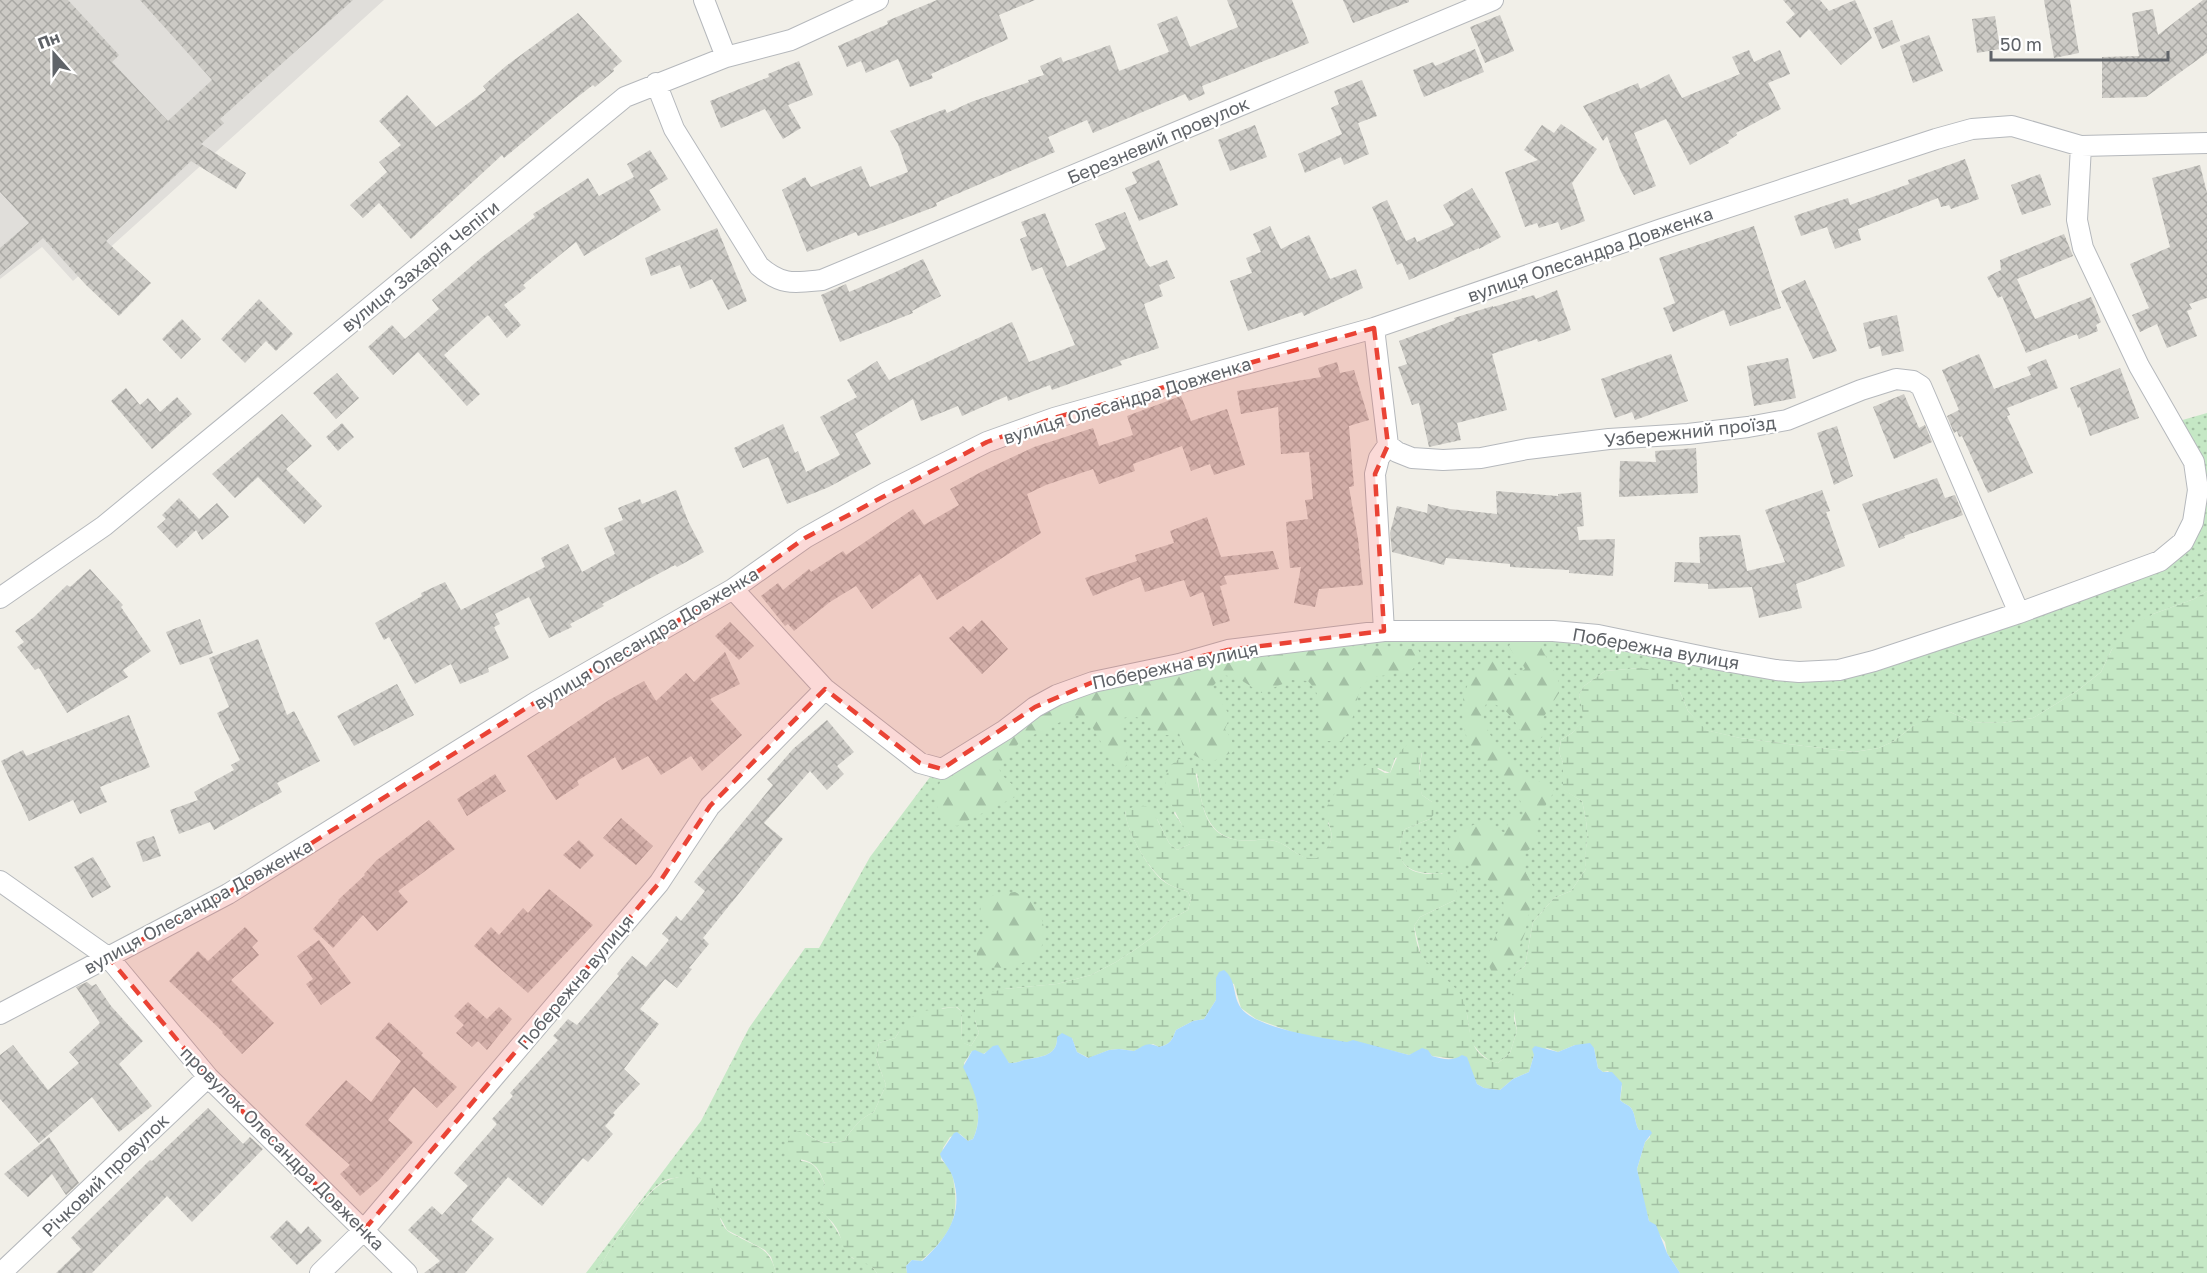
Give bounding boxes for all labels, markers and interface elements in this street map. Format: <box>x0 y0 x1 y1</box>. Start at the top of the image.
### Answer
north arrow <box>24 24 84 84</box>
scale bar <box>1991 24 2168 62</box>
text: Пн <box>35 27 62 53</box>
text: 50 m <box>2000 33 2042 55</box>
street label: Березневий провулок <box>1064 92 1252 188</box>
street label: вулиця Захарія Чепіги <box>337 196 503 336</box>
street label: вулиця Олесандра Довженка <box>1464 202 1716 306</box>
street label: вулиця Олесандра Довженка <box>1000 352 1254 448</box>
street label: Узбережний проїзд <box>1603 411 1777 451</box>
street label: вулиця Олесандра Довженка <box>530 562 762 714</box>
street label: Побережна вулиця <box>1571 622 1741 674</box>
street label: Побережна вулиця <box>1090 637 1260 693</box>
street label: вулиця Олесандра Довженка <box>80 834 316 978</box>
street label: Побережна вулиця <box>512 910 638 1054</box>
street label: провулок Олесандра Довженка <box>176 1041 390 1255</box>
street label: Річковий провулок <box>37 1109 173 1241</box>

